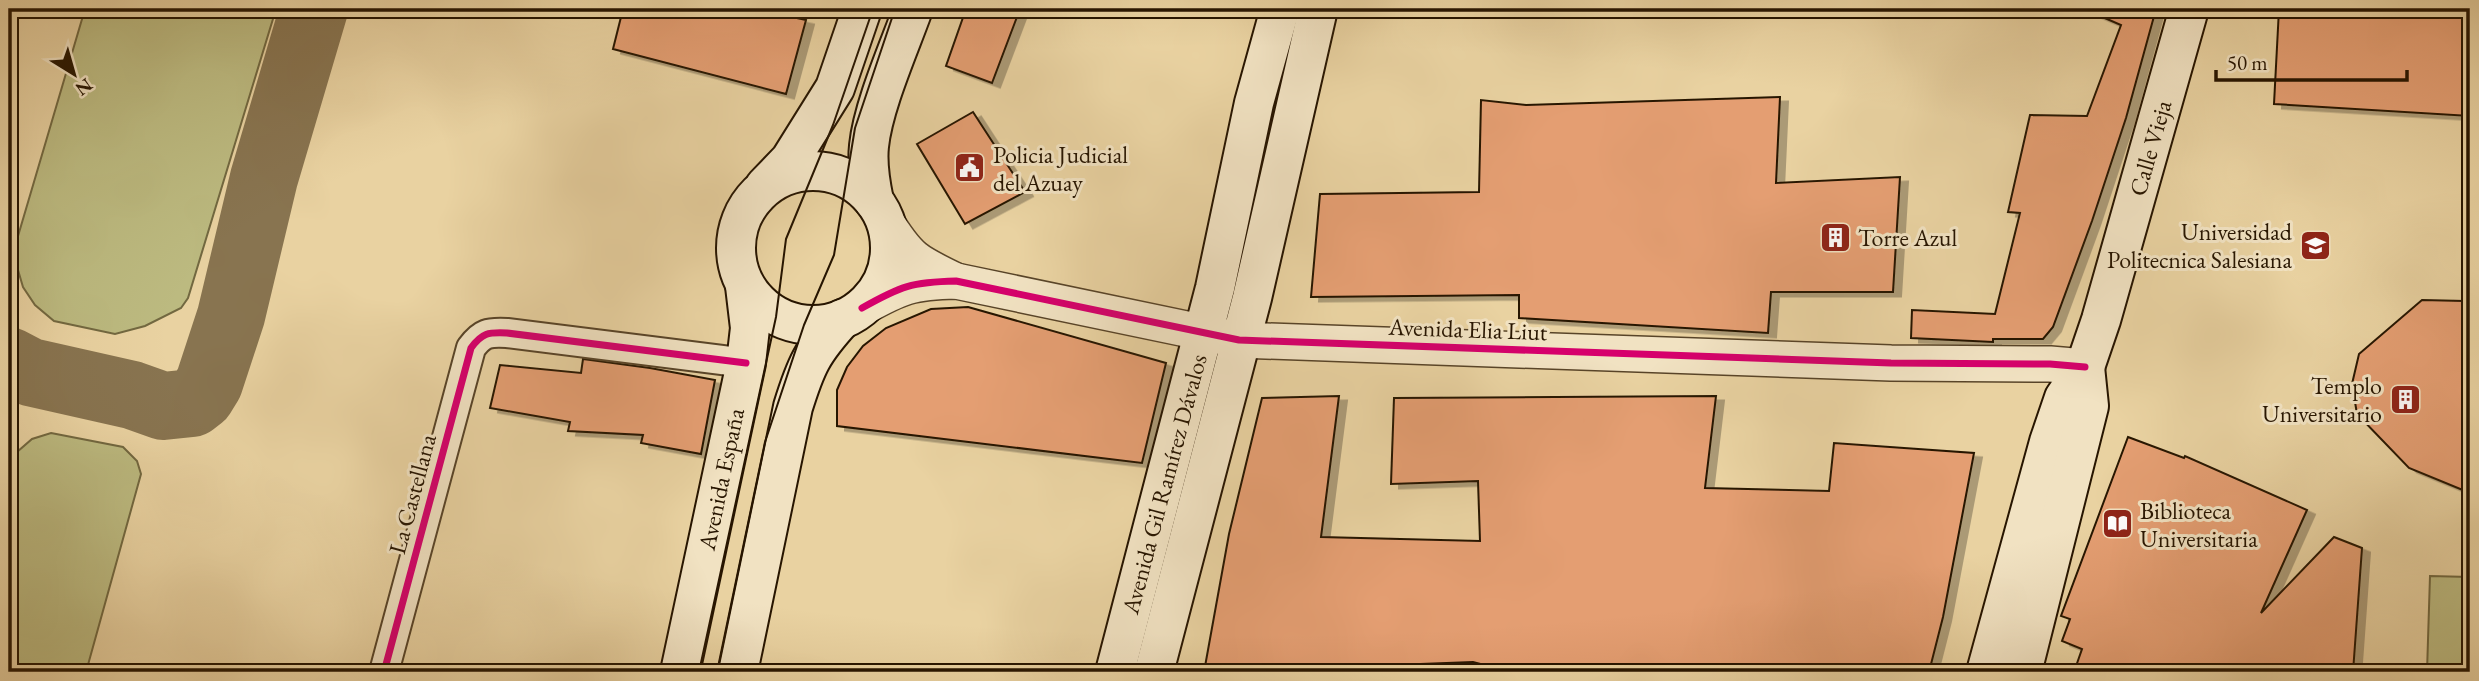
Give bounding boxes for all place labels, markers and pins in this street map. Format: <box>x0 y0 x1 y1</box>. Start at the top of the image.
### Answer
place label: Policia Judicial del Azuay <box>993 139 1128 198</box>
public building icon: Policia Judicial del Azuay <box>953 151 987 185</box>
place label: Universidad Politecnica Salesiana <box>2107 216 2293 275</box>
building icon: Torre Azul <box>1818 220 1852 254</box>
place label: Torre Azul <box>1858 222 1957 253</box>
school or university icon: Universidad Politecnica Salesiana <box>2298 228 2332 262</box>
place label: Templo Universitario <box>2262 370 2382 429</box>
building icon: Templo Universitario <box>2388 382 2422 416</box>
place label: Biblioteca Universitaria <box>2140 495 2258 554</box>
library icon: Biblioteca Universitaria <box>2100 507 2134 541</box>

